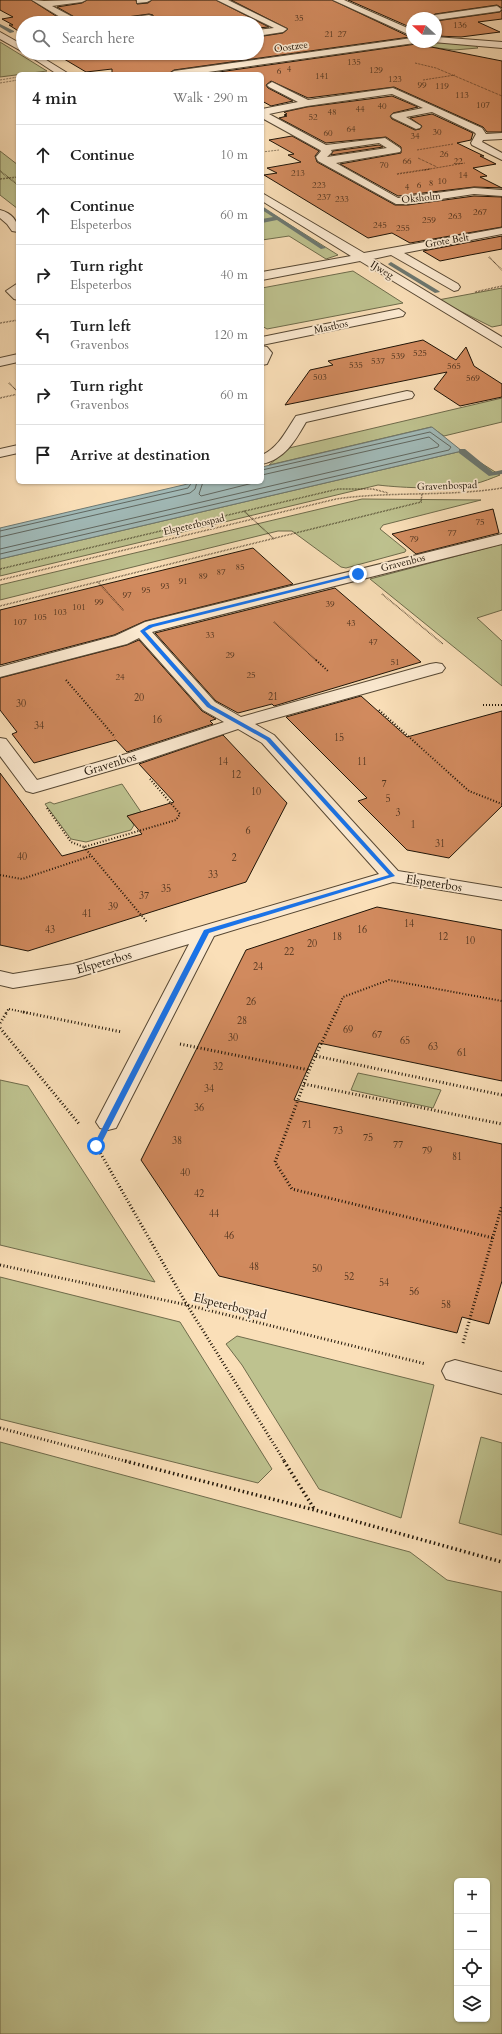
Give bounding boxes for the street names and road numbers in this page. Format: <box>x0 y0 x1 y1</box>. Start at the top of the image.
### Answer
street label: Oostzee <box>273 38 309 56</box>
street label: Oksholm <box>401 189 442 207</box>
street label: Grote Belt <box>424 230 471 252</box>
street label: IJweg <box>368 258 397 283</box>
street label: Mastbos <box>313 317 349 337</box>
street label: Gravenbospad <box>417 478 478 494</box>
street label: Elspeterbospad <box>162 511 227 539</box>
street label: Gravenbos <box>379 551 427 575</box>
street label: Gravenbos <box>82 748 138 780</box>
street label: Elspeterbos <box>405 871 463 895</box>
street label: Elspeterbos <box>74 946 134 978</box>
street label: Elspeterbospad <box>192 1289 269 1323</box>

